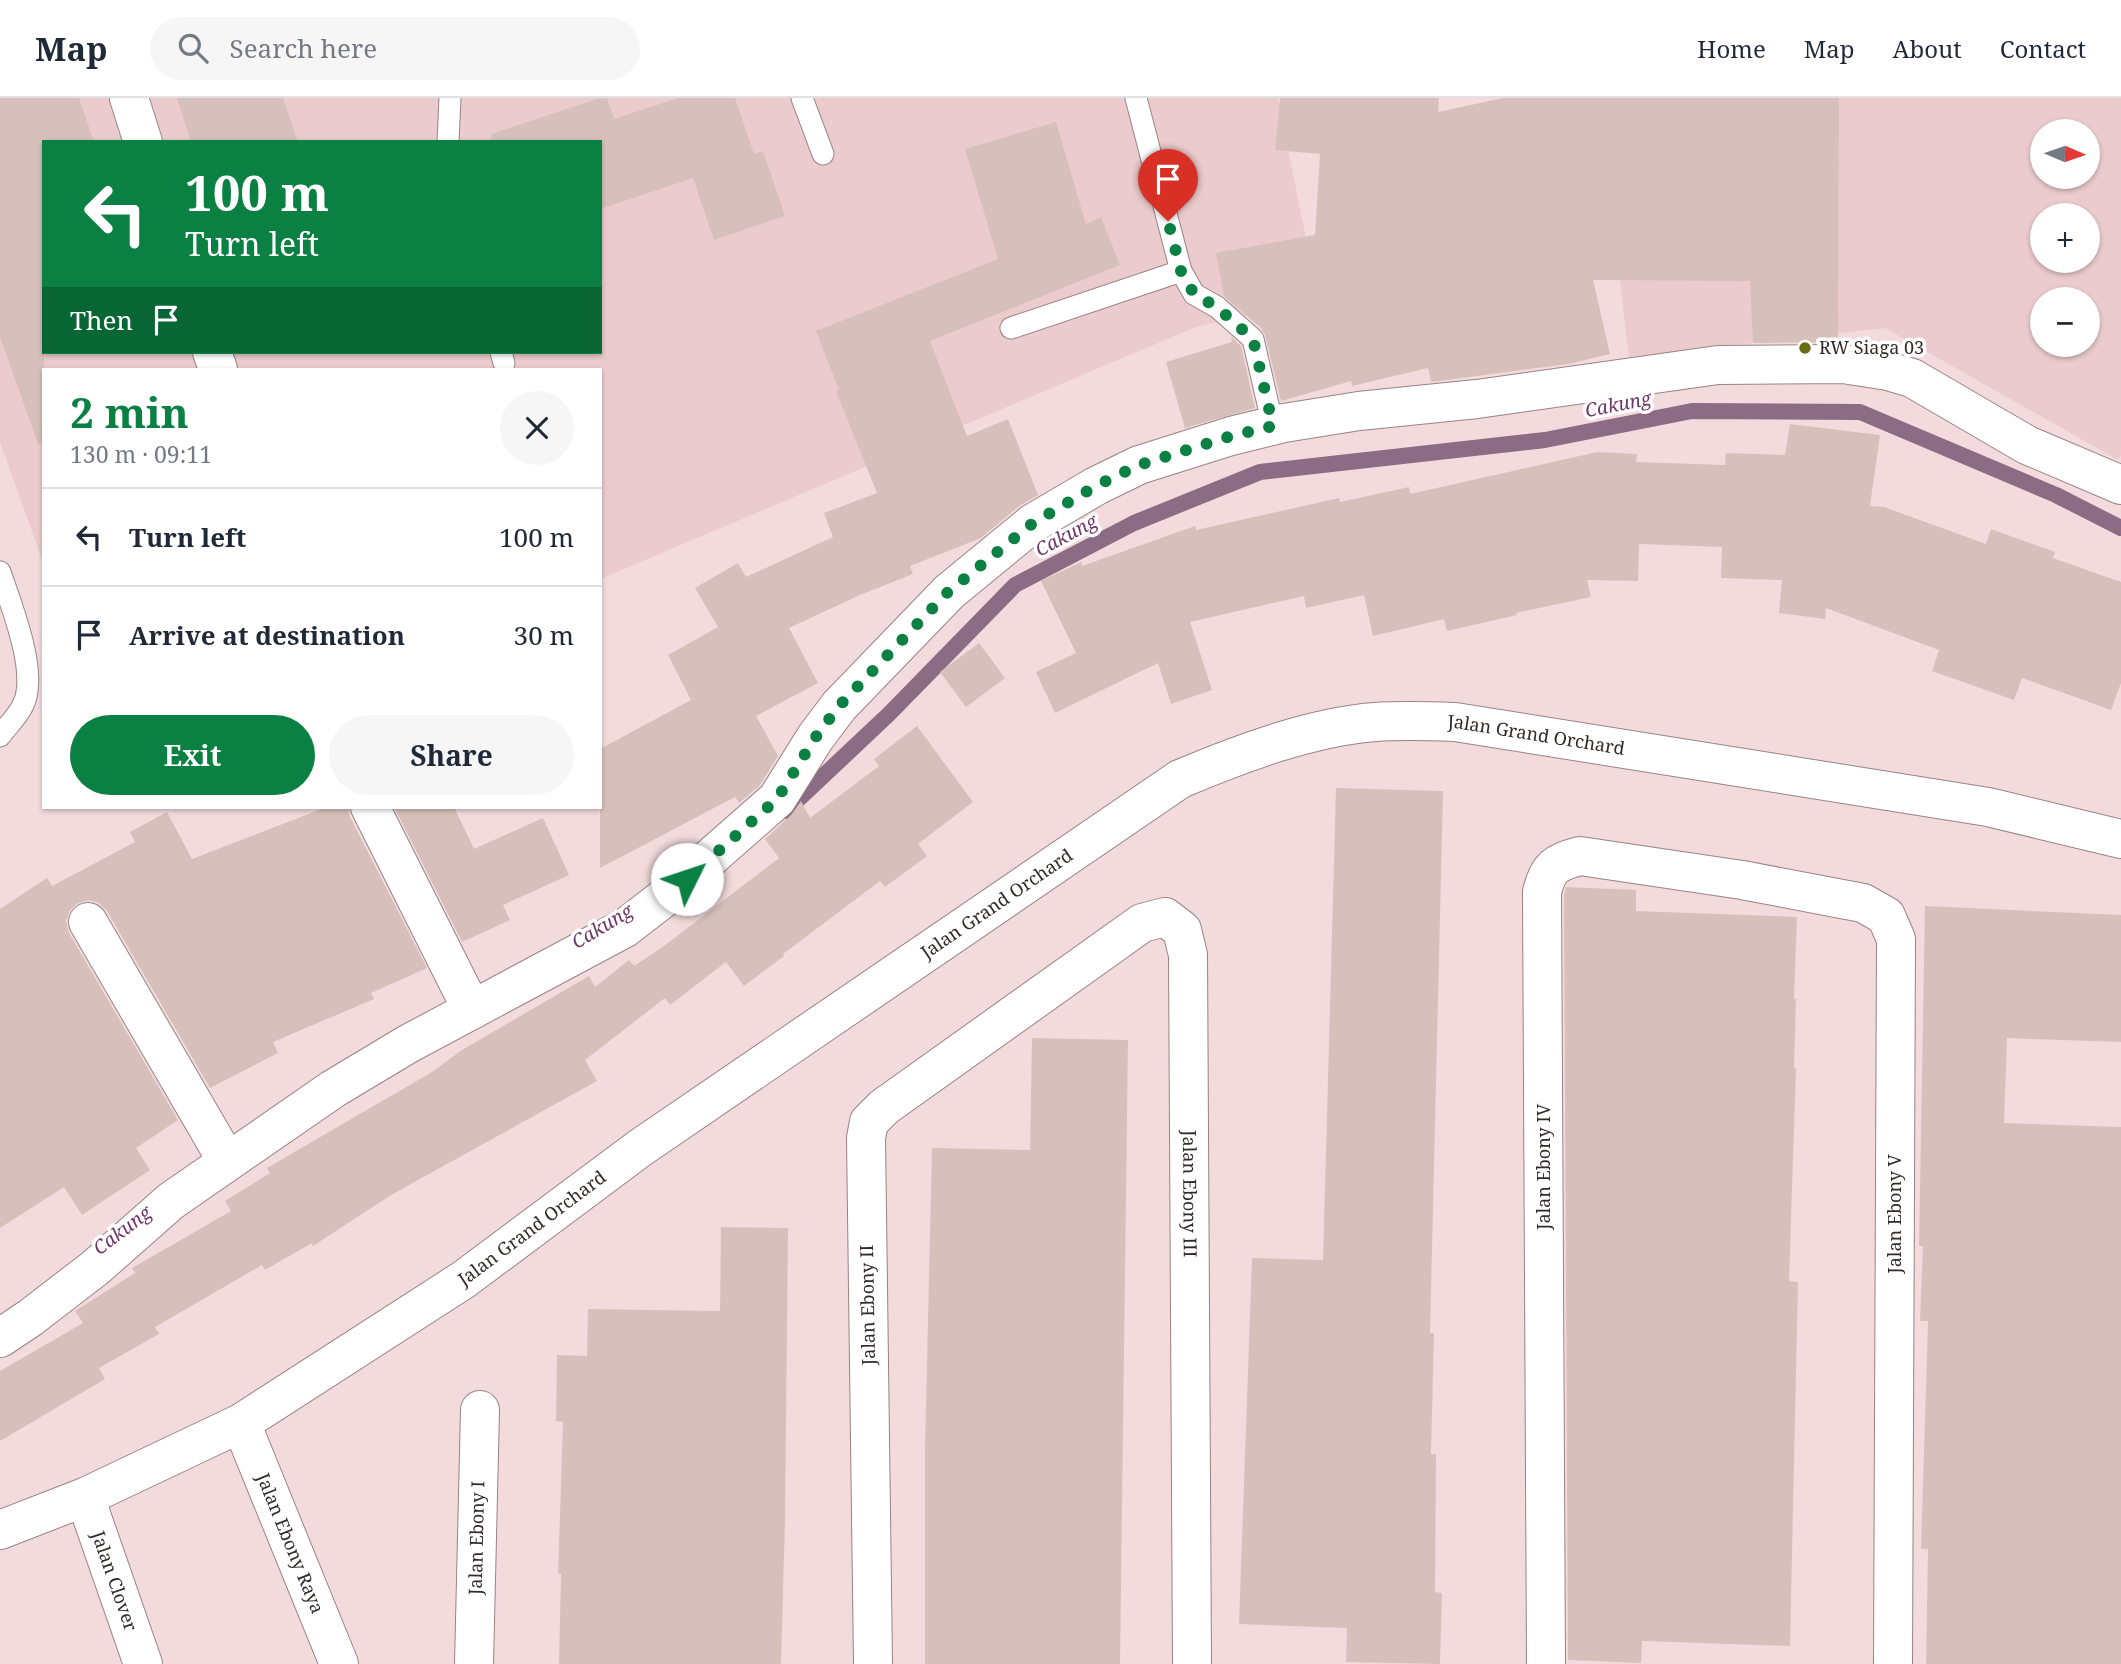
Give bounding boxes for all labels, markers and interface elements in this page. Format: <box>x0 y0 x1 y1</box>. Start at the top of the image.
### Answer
search box <box>150 17 640 80</box>
text: Map <box>35 26 108 71</box>
icon: search <box>174 29 212 67</box>
text: Search here <box>230 30 377 66</box>
text: Home <box>1697 32 1766 65</box>
text: Map <box>1804 32 1855 65</box>
text: About <box>1893 32 1962 65</box>
text: Contact <box>2000 32 2086 65</box>
north arrow <box>2030 119 2100 189</box>
map controls <box>2030 119 2100 357</box>
pin <box>1138 149 1198 221</box>
text: 100 m <box>185 159 329 225</box>
icon: arrive <box>1149 160 1187 198</box>
icon: left <box>70 168 161 259</box>
button: + <box>2030 203 2100 273</box>
text: Turn left <box>185 222 319 265</box>
button: − <box>2030 287 2100 357</box>
icon: arrive <box>147 301 185 339</box>
text: Then <box>70 302 133 338</box>
place label: RW Siaga 03 <box>1819 335 1924 359</box>
marker: RW Siaga 03 <box>1797 340 1813 356</box>
text: 2 min <box>70 383 189 440</box>
water label: Cakung <box>1583 385 1655 423</box>
button: close <box>500 391 574 465</box>
text: 130 m · 09:11 <box>70 438 212 470</box>
water label: Cakung <box>1030 507 1103 562</box>
icon: left <box>70 518 108 556</box>
text: Turn left <box>129 519 246 555</box>
text: 100 m <box>499 519 574 555</box>
icon: arrive <box>70 616 108 654</box>
text: Arrive at destination <box>129 617 405 653</box>
text: 30 m <box>514 617 574 653</box>
street label: Jalan Grand Orchard <box>1446 709 1627 760</box>
button: Exit <box>70 715 315 795</box>
button: Share <box>329 715 574 795</box>
position arrow <box>650 842 724 916</box>
street label: Jalan Grand Orchard <box>915 843 1077 964</box>
water label: Cakung <box>567 897 639 954</box>
street label: Jalan Ebony IV <box>1531 1103 1555 1231</box>
street label: Jalan Ebony III <box>1178 1129 1203 1257</box>
street label: Jalan Ebony V <box>1882 1153 1906 1275</box>
street label: Jalan Grand Orchard <box>452 1165 610 1292</box>
water label: Cakung <box>87 1199 158 1261</box>
street label: Jalan Ebony II <box>854 1245 880 1366</box>
street label: Jalan Ebony Raya <box>251 1468 330 1617</box>
street label: Jalan Ebony I <box>463 1481 489 1596</box>
street label: Jalan Clover <box>86 1527 144 1634</box>

